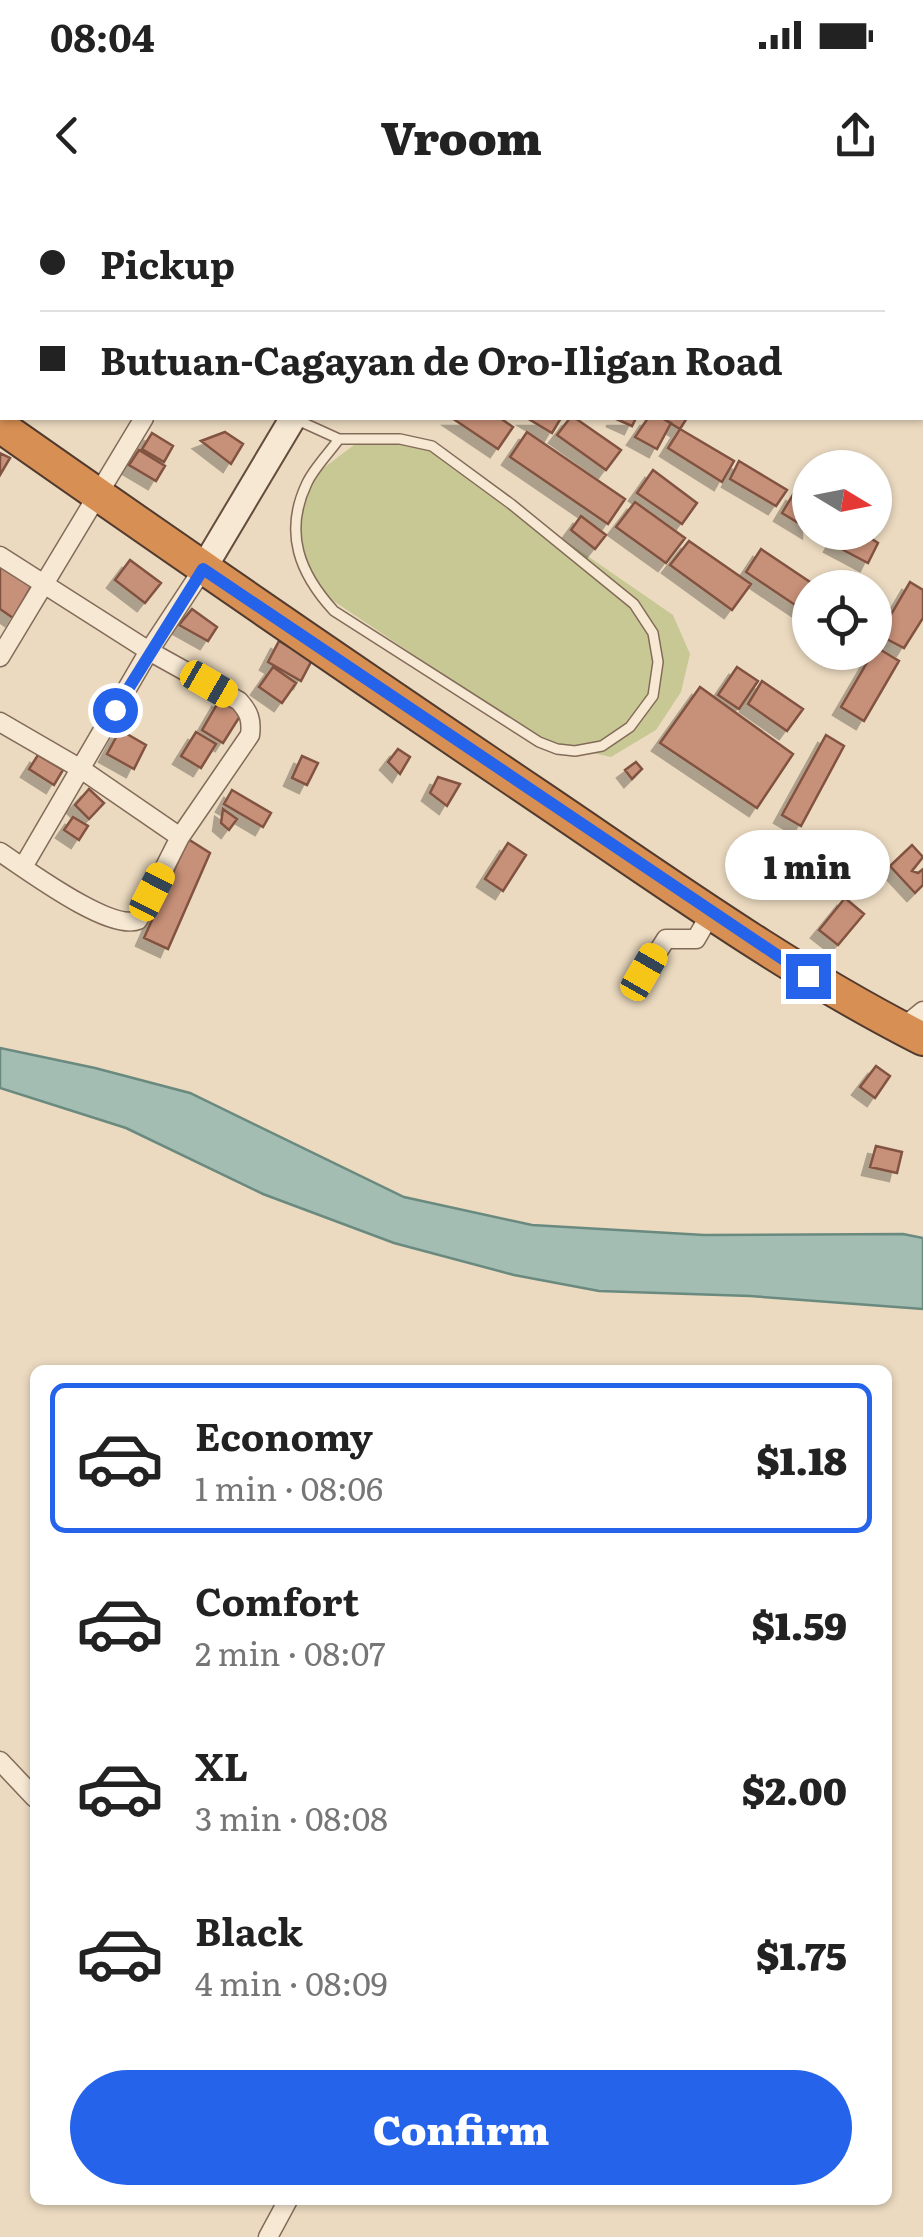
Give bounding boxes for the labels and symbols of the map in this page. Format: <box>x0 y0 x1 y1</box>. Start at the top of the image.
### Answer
north arrow <box>792 450 892 550</box>
car <box>176 656 242 712</box>
route start <box>93 688 138 733</box>
callout: 1 min <box>726 831 890 901</box>
car <box>125 858 179 926</box>
car <box>616 939 672 1005</box>
route end <box>786 954 831 999</box>

